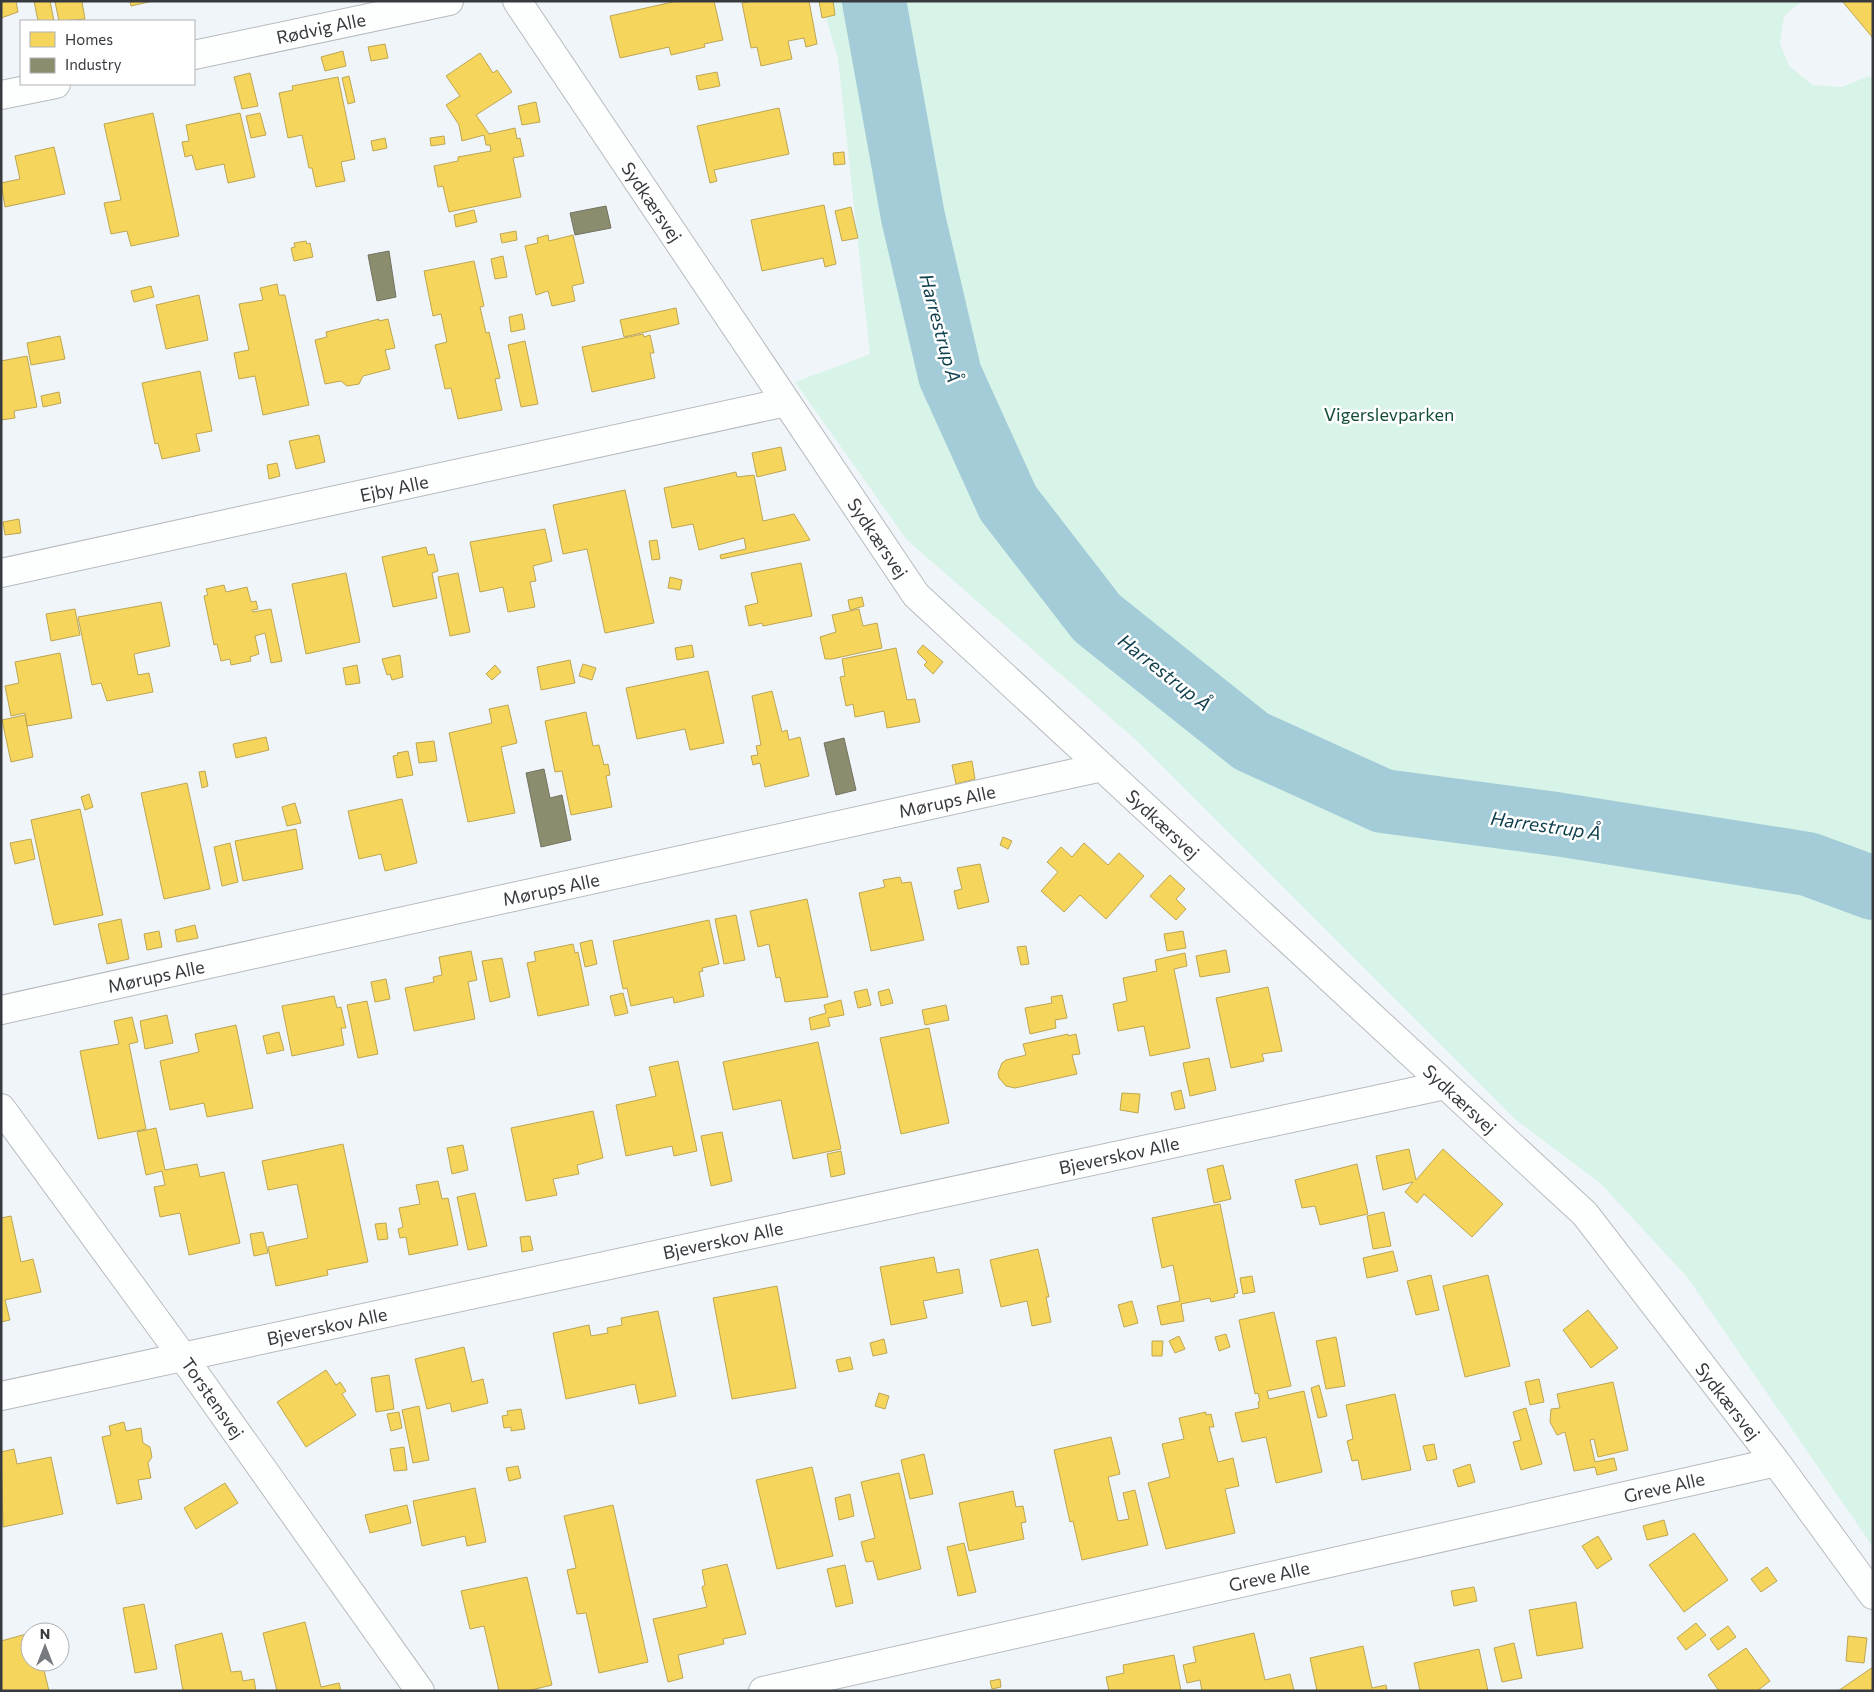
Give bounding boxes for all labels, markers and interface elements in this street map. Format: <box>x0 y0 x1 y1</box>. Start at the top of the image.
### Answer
street label: Rødvig Alle <box>274 8 368 48</box>
legend <box>20 20 195 85</box>
text: Homes <box>65 30 113 48</box>
text: Industry <box>65 55 122 73</box>
street label: Sydkærsvej <box>617 158 687 246</box>
water label: Harrestrup Å <box>915 271 968 385</box>
park label: Vigerslevparken <box>1324 403 1454 425</box>
street label: Ejby Alle <box>358 470 430 506</box>
street label: Sydkærsvej <box>843 494 913 582</box>
water label: Harrestrup Å <box>1114 628 1217 715</box>
street label: Mørups Alle <box>897 780 997 822</box>
street label: Sydkærsvej <box>1122 785 1204 863</box>
water label: Harrestrup Å <box>1489 805 1603 844</box>
street label: Mørups Alle <box>501 868 601 910</box>
street label: Mørups Alle <box>106 955 206 997</box>
street label: Sydkærsvej <box>1419 1060 1501 1138</box>
street label: Bjeverskov Alle <box>1057 1132 1181 1178</box>
street label: Bjeverskov Alle <box>661 1217 785 1263</box>
street label: Bjeverskov Alle <box>265 1303 389 1349</box>
street label: Torstensvej <box>177 1353 249 1443</box>
street label: Sydkærsvej <box>1691 1358 1765 1444</box>
street label: Greve Alle <box>1621 1467 1707 1507</box>
street label: Greve Alle <box>1226 1556 1312 1596</box>
north arrow <box>20 1622 70 1672</box>
text: N <box>40 1625 50 1642</box>

